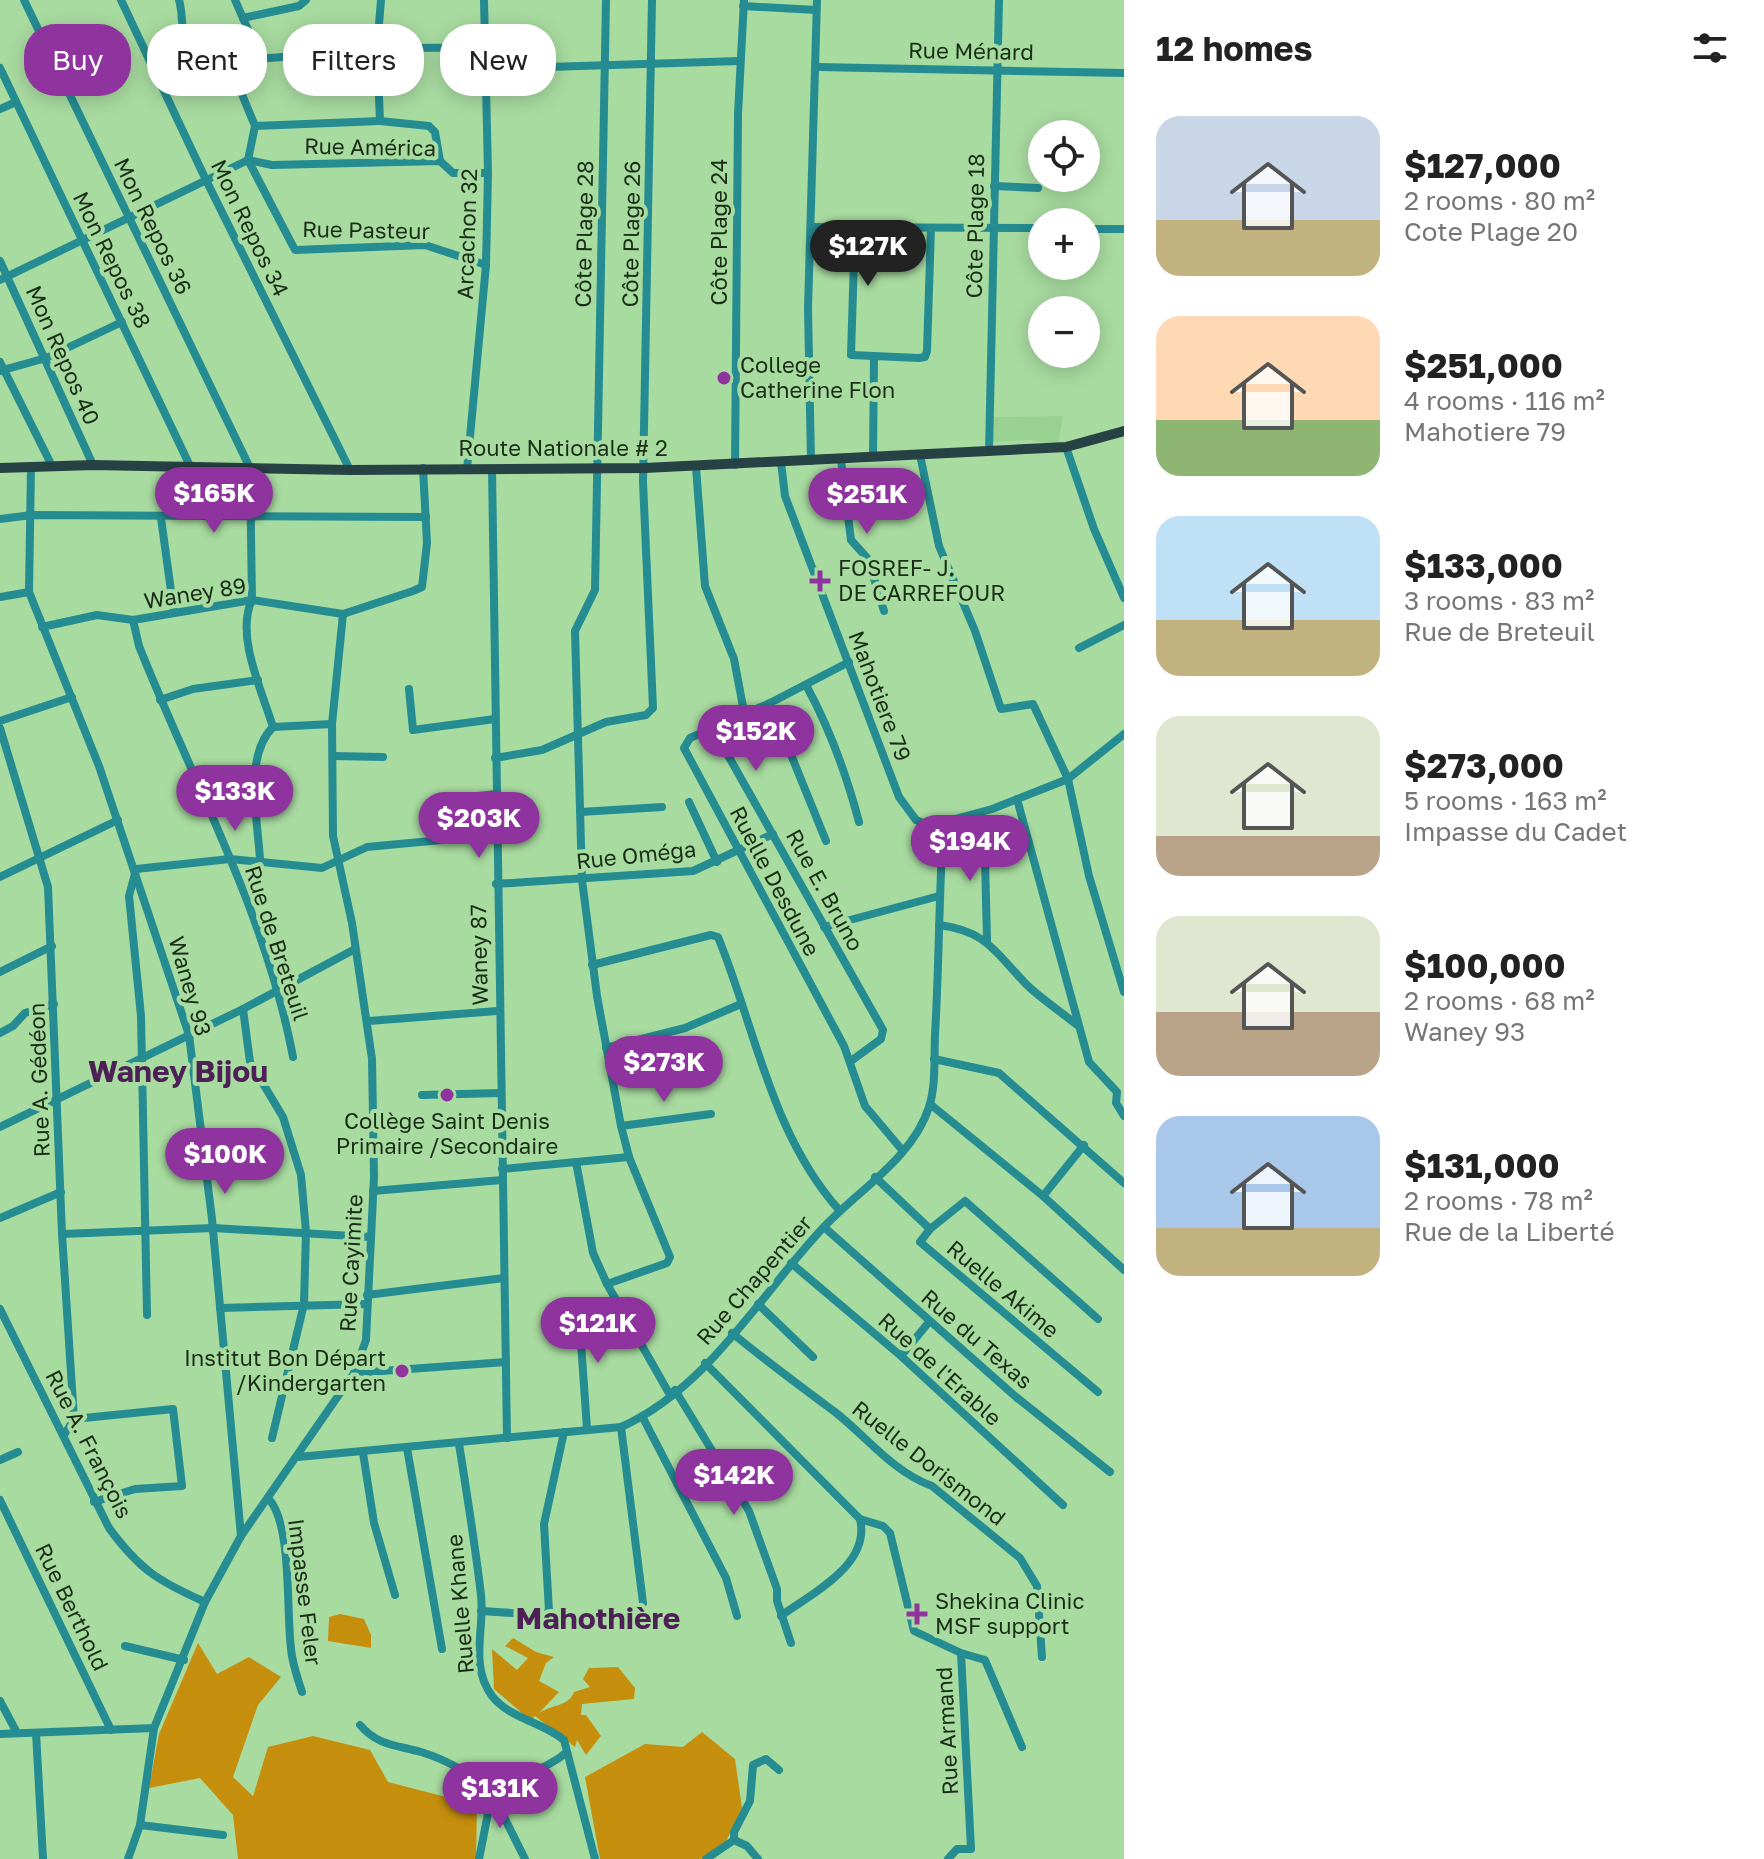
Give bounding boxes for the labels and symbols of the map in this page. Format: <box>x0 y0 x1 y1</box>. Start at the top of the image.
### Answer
street label: Rue Ménard <box>908 36 1034 65</box>
street label: Rue América <box>304 132 436 161</box>
street label: Mon Repos 36 <box>109 153 198 299</box>
street label: Côte Plage 18 <box>960 153 989 299</box>
street label: Mon Repos 34 <box>206 155 295 301</box>
street label: Côte Plage 24 <box>705 158 732 306</box>
street label: Côte Plage 28 <box>569 160 598 308</box>
street label: Côte Plage 26 <box>616 160 645 308</box>
street label: Arcachon 32 <box>451 168 482 300</box>
street label: Mon Repos 38 <box>68 187 157 333</box>
street label: Rue Pasteur <box>302 215 431 244</box>
pin: $127K <box>812 220 924 288</box>
street label: Mon Repos 40 <box>21 281 106 429</box>
place label: College Catherine Flon <box>740 351 895 403</box>
marker: College Catherine Flon <box>715 369 733 387</box>
street label: Route Nationale # 2 <box>458 434 668 461</box>
pin: $165K <box>158 467 270 535</box>
pin: $251K <box>811 468 923 536</box>
place label: FOSREF- J. DE CARREFOUR <box>838 554 1005 606</box>
marker: FOSREF- J. DE CARREFOUR <box>809 570 831 592</box>
street label: Waney 89 <box>142 571 248 614</box>
street label: Mahotiere 79 <box>843 627 918 765</box>
pin: $152K <box>700 705 812 773</box>
pin: $133K <box>179 765 291 833</box>
pin: $203K <box>423 792 535 860</box>
street label: Ruelle Desdune <box>725 801 826 960</box>
pin: $194K <box>914 815 1026 883</box>
street label: Rue E. Bruno <box>781 824 870 955</box>
street label: Rue Oméga <box>575 835 697 874</box>
street label: Rue de Breteuil <box>240 862 315 1024</box>
street label: Waney 87 <box>464 904 493 1006</box>
street label: Waney 93 <box>163 933 218 1039</box>
street label: Rue A. Gédéon <box>22 1002 55 1158</box>
pin: $273K <box>608 1036 720 1104</box>
district label: Waney Bijou <box>88 1053 268 1089</box>
marker: Collège Saint Denis Primaire /Secondaire <box>438 1086 456 1104</box>
place label: Collège Saint Denis Primaire /Secondaire <box>336 1107 558 1159</box>
pin: $100K <box>169 1128 281 1196</box>
street label: Rue Cayimite <box>333 1193 368 1333</box>
street label: Rue Chapentier <box>690 1209 817 1350</box>
street label: Ruelle Akime <box>942 1234 1065 1343</box>
street label: Rue du Texas <box>916 1283 1038 1394</box>
pin: $121K <box>542 1297 654 1365</box>
street label: Rue de l'Erable <box>873 1306 1007 1431</box>
place label: Institut Bon Départ /Kindergarten <box>184 1344 386 1396</box>
marker: Institut Bon Départ /Kindergarten <box>393 1362 411 1380</box>
street label: Rue A. François <box>40 1365 139 1523</box>
street label: Ruelle Dorismond <box>847 1394 1011 1531</box>
pin: $142K <box>678 1449 790 1517</box>
street label: Impasse Feler <box>283 1517 328 1667</box>
street label: Ruelle Khane <box>440 1533 479 1675</box>
street label: Rue Berthold <box>30 1539 115 1675</box>
place label: Shekina Clinic MSF support <box>935 1587 1084 1639</box>
district label: Mahothière <box>515 1600 681 1636</box>
marker: Shekina Clinic MSF support <box>906 1603 928 1625</box>
street label: Rue Armand <box>930 1666 963 1796</box>
pin: $131K <box>444 1762 556 1830</box>

